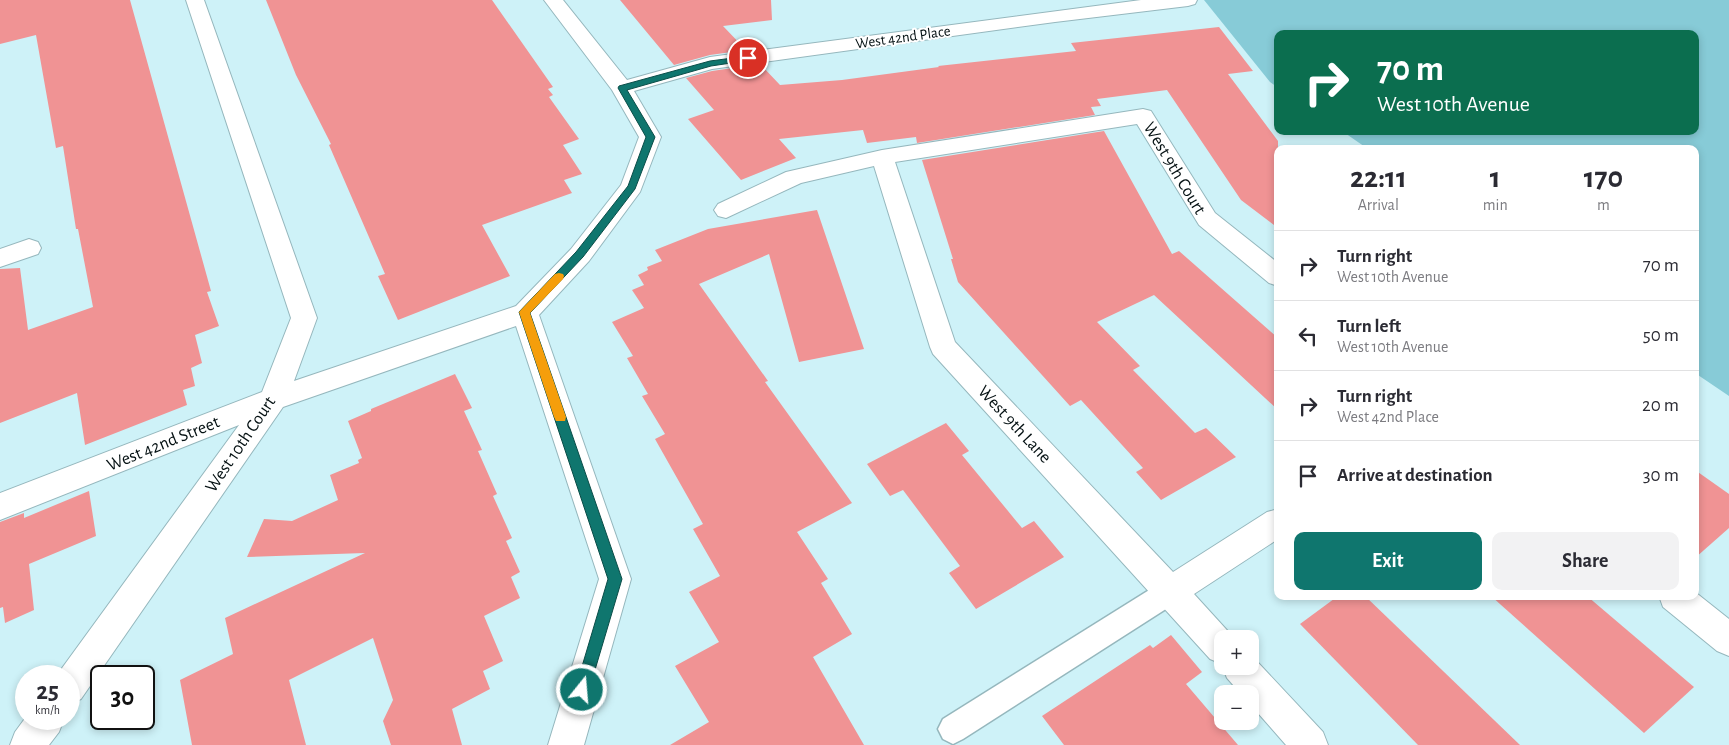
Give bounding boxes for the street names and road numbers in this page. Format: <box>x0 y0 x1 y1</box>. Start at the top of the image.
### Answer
street label: West 42nd Place <box>855 23 952 52</box>
street label: West 9th Court <box>1140 119 1209 218</box>
street label: West 9th Lane <box>974 382 1055 467</box>
street label: West 10th Court <box>202 393 279 496</box>
street label: West 42nd Street <box>104 413 222 475</box>

